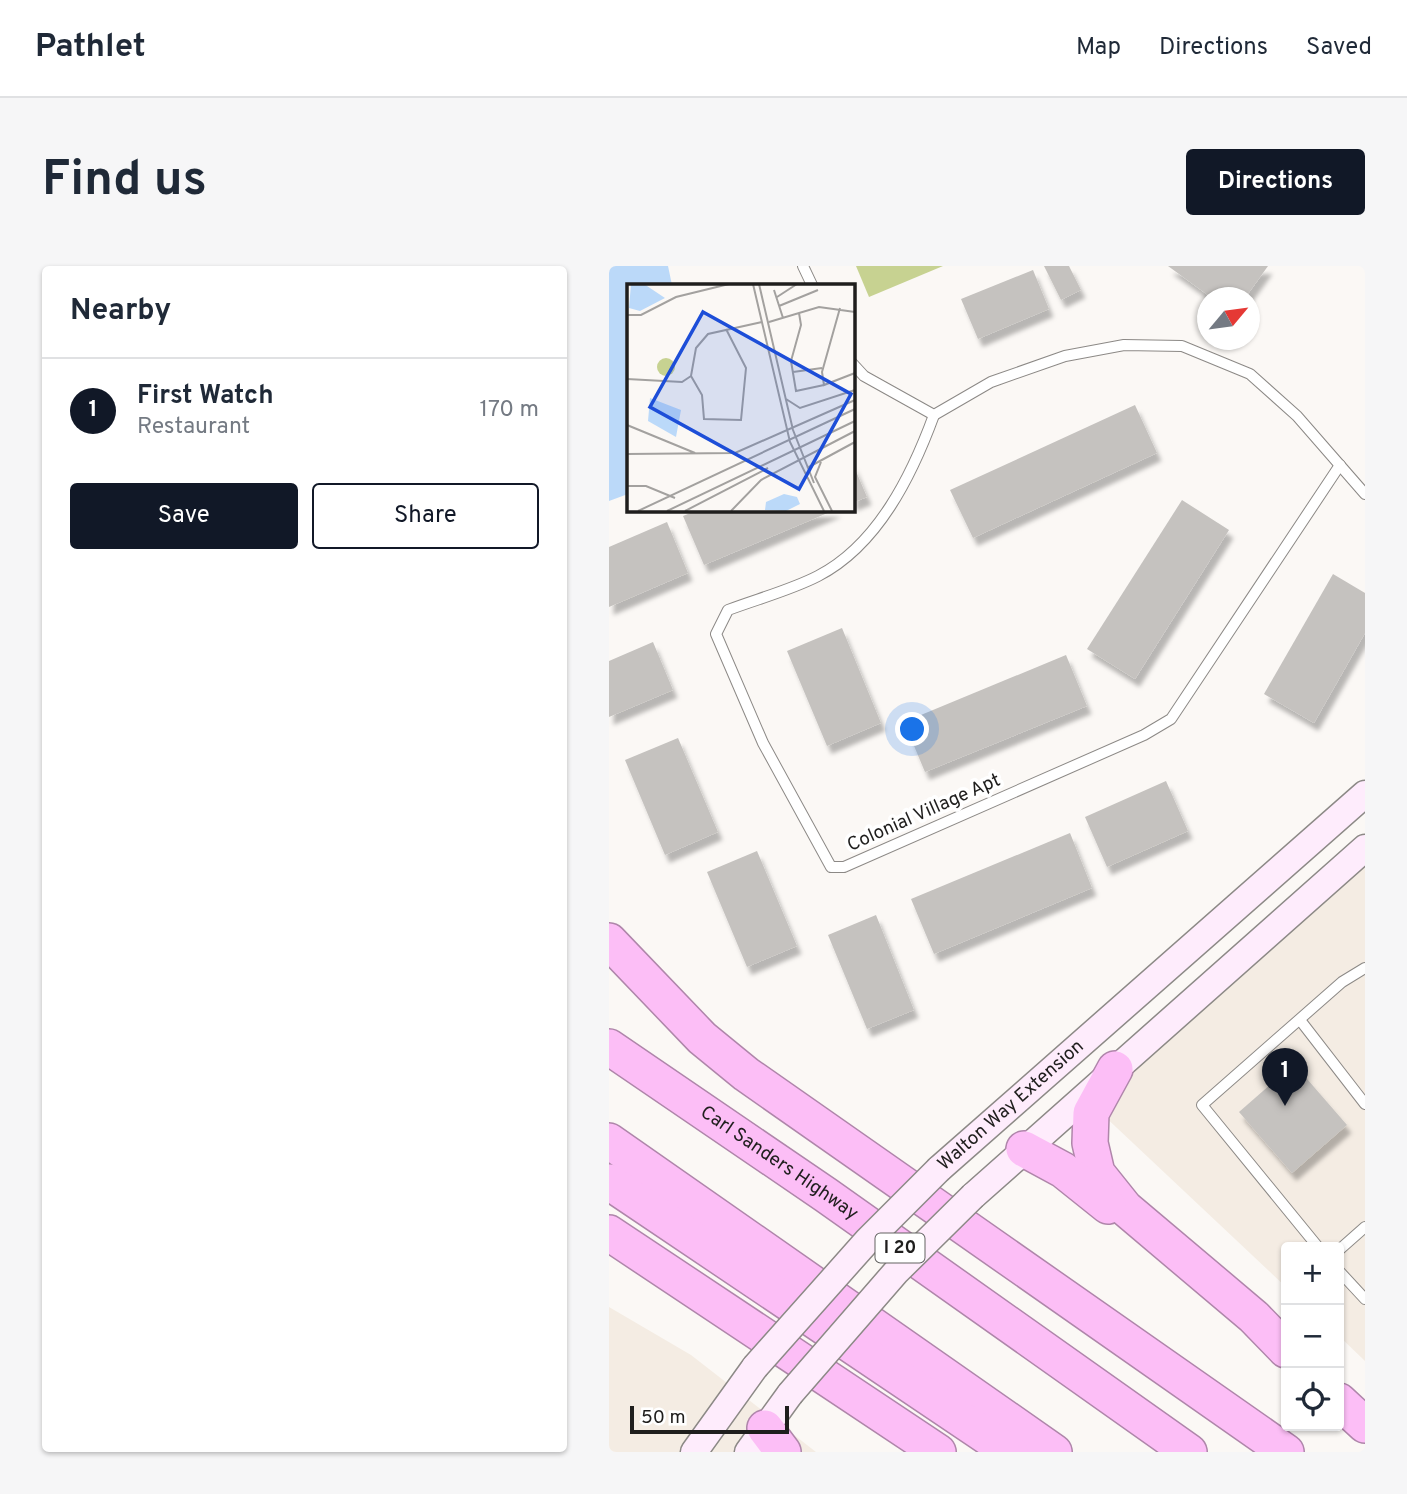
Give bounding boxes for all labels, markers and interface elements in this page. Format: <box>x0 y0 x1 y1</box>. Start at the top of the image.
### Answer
text: Pathlet <box>35 27 146 69</box>
text: Map <box>1076 33 1121 63</box>
text: Directions <box>1159 33 1268 63</box>
text: Saved <box>1306 33 1372 63</box>
button: Directions <box>1186 149 1365 215</box>
text: Find us <box>42 151 207 213</box>
inset map <box>627 284 854 511</box>
north arrow <box>1197 287 1260 350</box>
text: Nearby <box>70 293 171 330</box>
text: First Watch <box>137 380 274 413</box>
text: 1 <box>88 396 98 425</box>
text: 170 m <box>480 396 539 425</box>
text: Restaurant <box>137 413 250 442</box>
button: Save <box>70 483 298 549</box>
button: Share <box>312 483 539 549</box>
your location <box>895 712 929 746</box>
street label: Colonial Village Apt <box>844 768 1004 858</box>
street label: Walton Way Extension <box>933 1035 1089 1176</box>
pin: 1 <box>1262 1048 1308 1106</box>
street label: Carl Sanders Highway <box>695 1101 863 1226</box>
road number: I 20 <box>875 1233 925 1262</box>
map controls <box>1281 1242 1344 1431</box>
button: + <box>1281 1242 1344 1305</box>
button: − <box>1281 1305 1344 1368</box>
button: locate <box>1281 1368 1344 1431</box>
scale bar <box>630 1403 789 1435</box>
text: 50 m <box>641 1406 686 1430</box>

